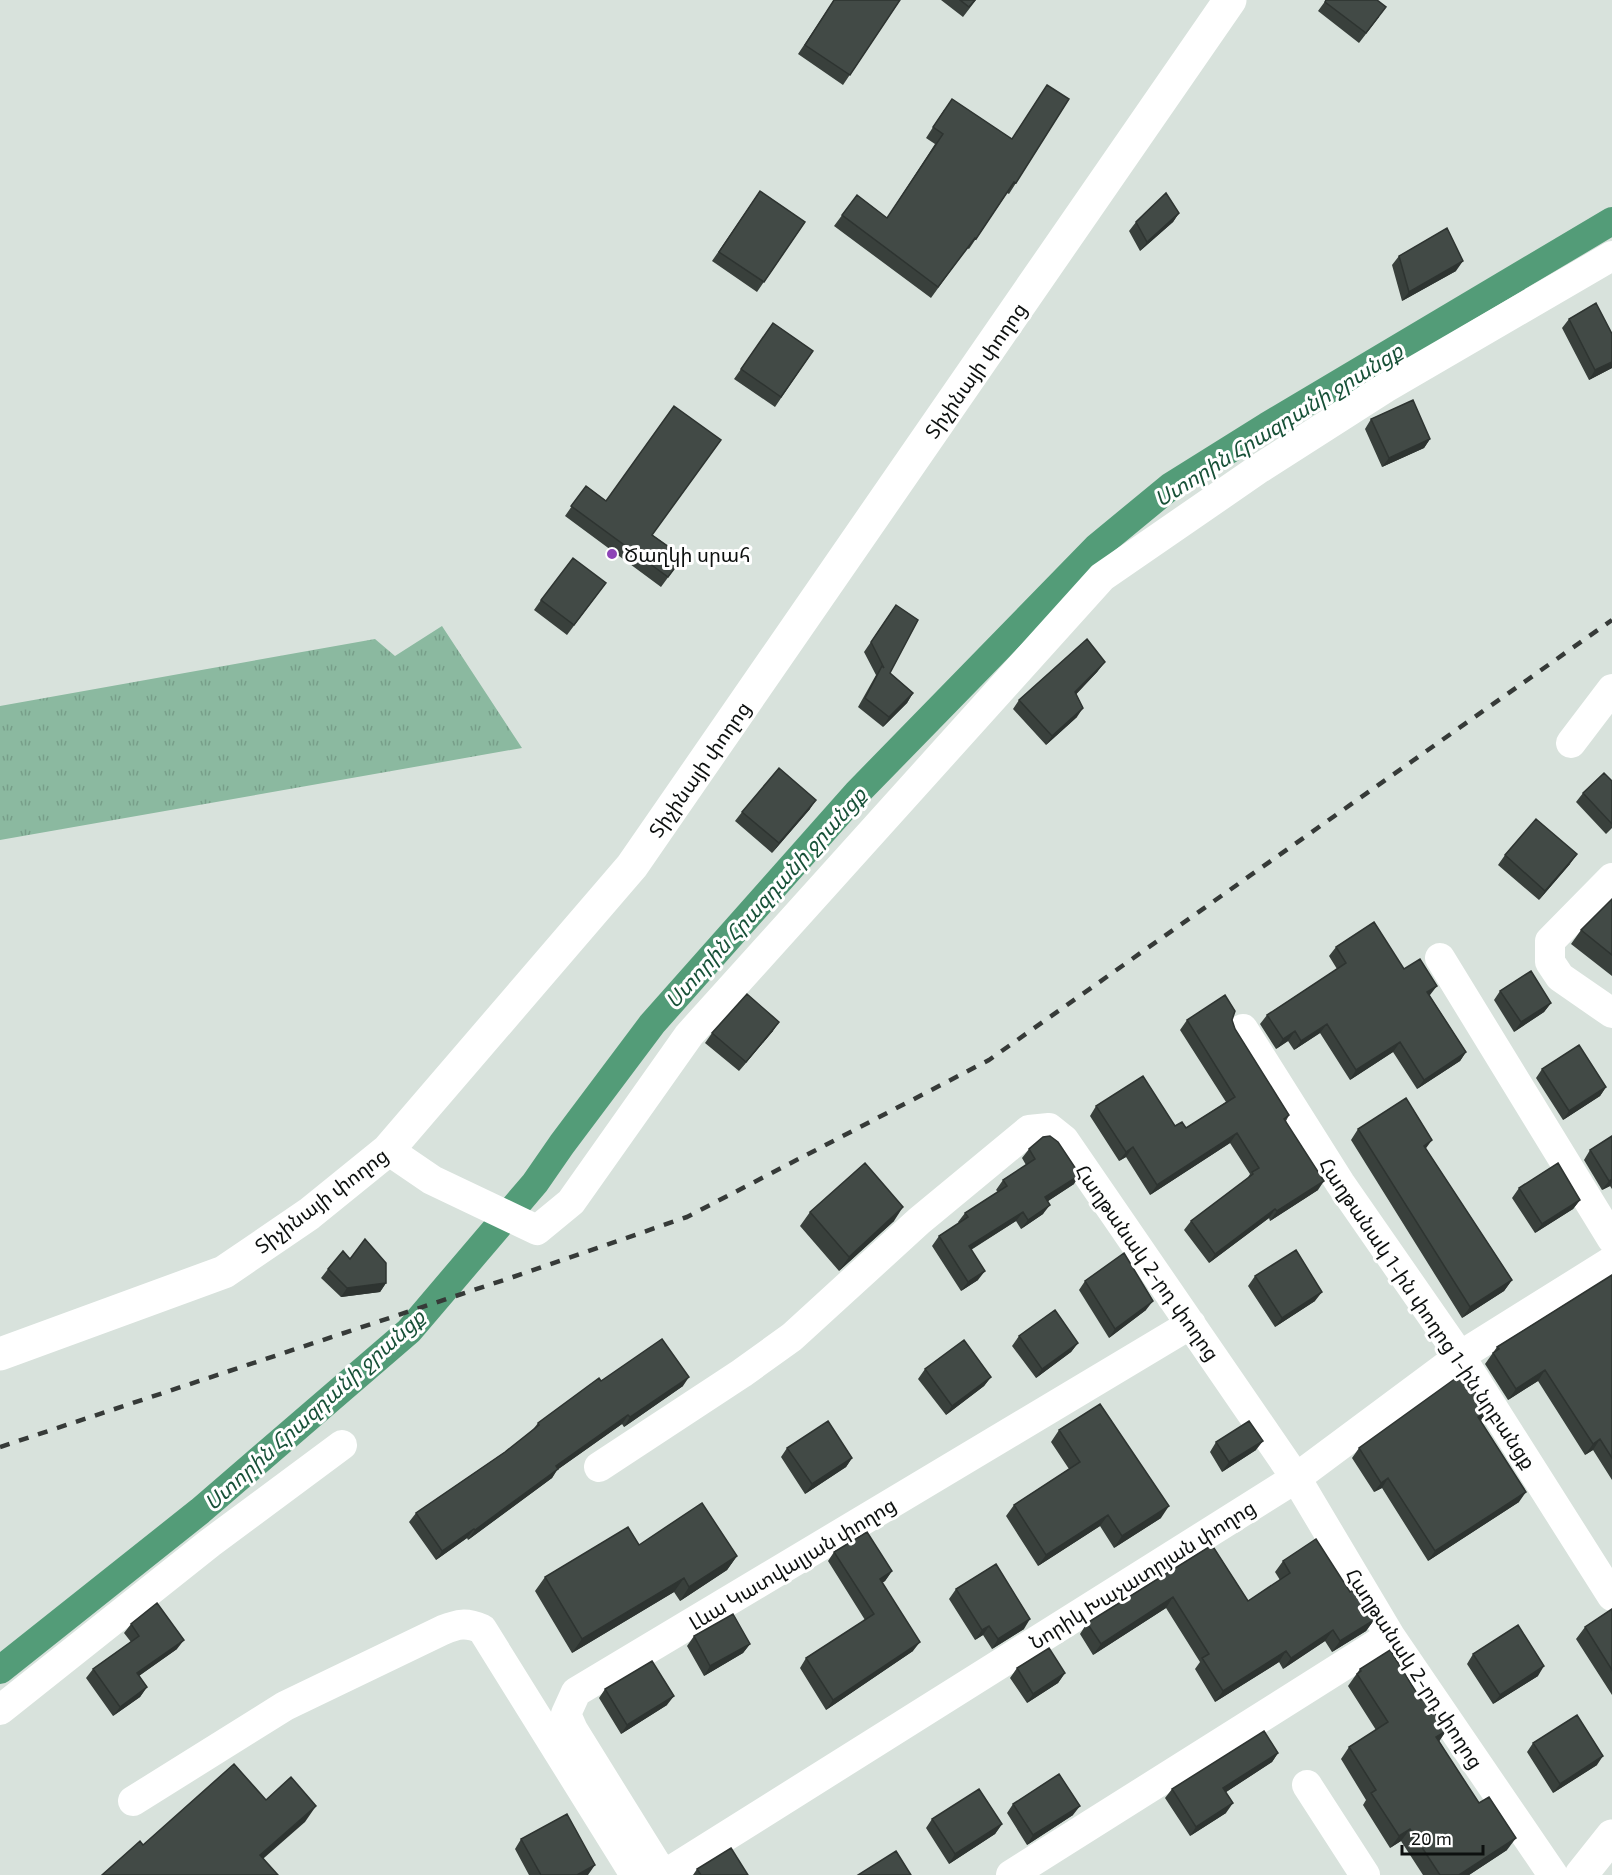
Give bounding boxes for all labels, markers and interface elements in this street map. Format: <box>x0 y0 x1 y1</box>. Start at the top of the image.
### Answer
street label: Տիչինայի փողոց <box>919 297 1032 443</box>
water label: Ստորին Հրազդանի ջրանցք <box>1149 336 1409 513</box>
place label: Ծաղկի սրահ <box>624 542 750 567</box>
marker: Ծաղկի սրահ <box>605 547 619 561</box>
street label: Տիչինայի փողոց <box>643 696 756 842</box>
water label: Ստորին Հրազդանի ջրանցք <box>659 781 873 1014</box>
street label: Տիչինայի փողոց <box>250 1142 393 1259</box>
street label: Հաղթանակ 1-ին փողոց 1-ին նրբանցք <box>1314 1153 1541 1474</box>
street label: Հաղթանակ 2-րդ փողոց <box>1070 1159 1225 1365</box>
water label: Ստորին Հրազդանի ջրանցք <box>199 1302 432 1516</box>
street label: Լևա Կատվալյան փողոց <box>684 1492 900 1635</box>
street label: Նորիկ Խաչատրյան փողոց <box>1025 1494 1260 1654</box>
street label: Հաղթանակ 2-րդ փողոց <box>1340 1563 1489 1773</box>
scale bar <box>1402 1818 1483 1856</box>
text: 20 m <box>1411 1827 1452 1849</box>

